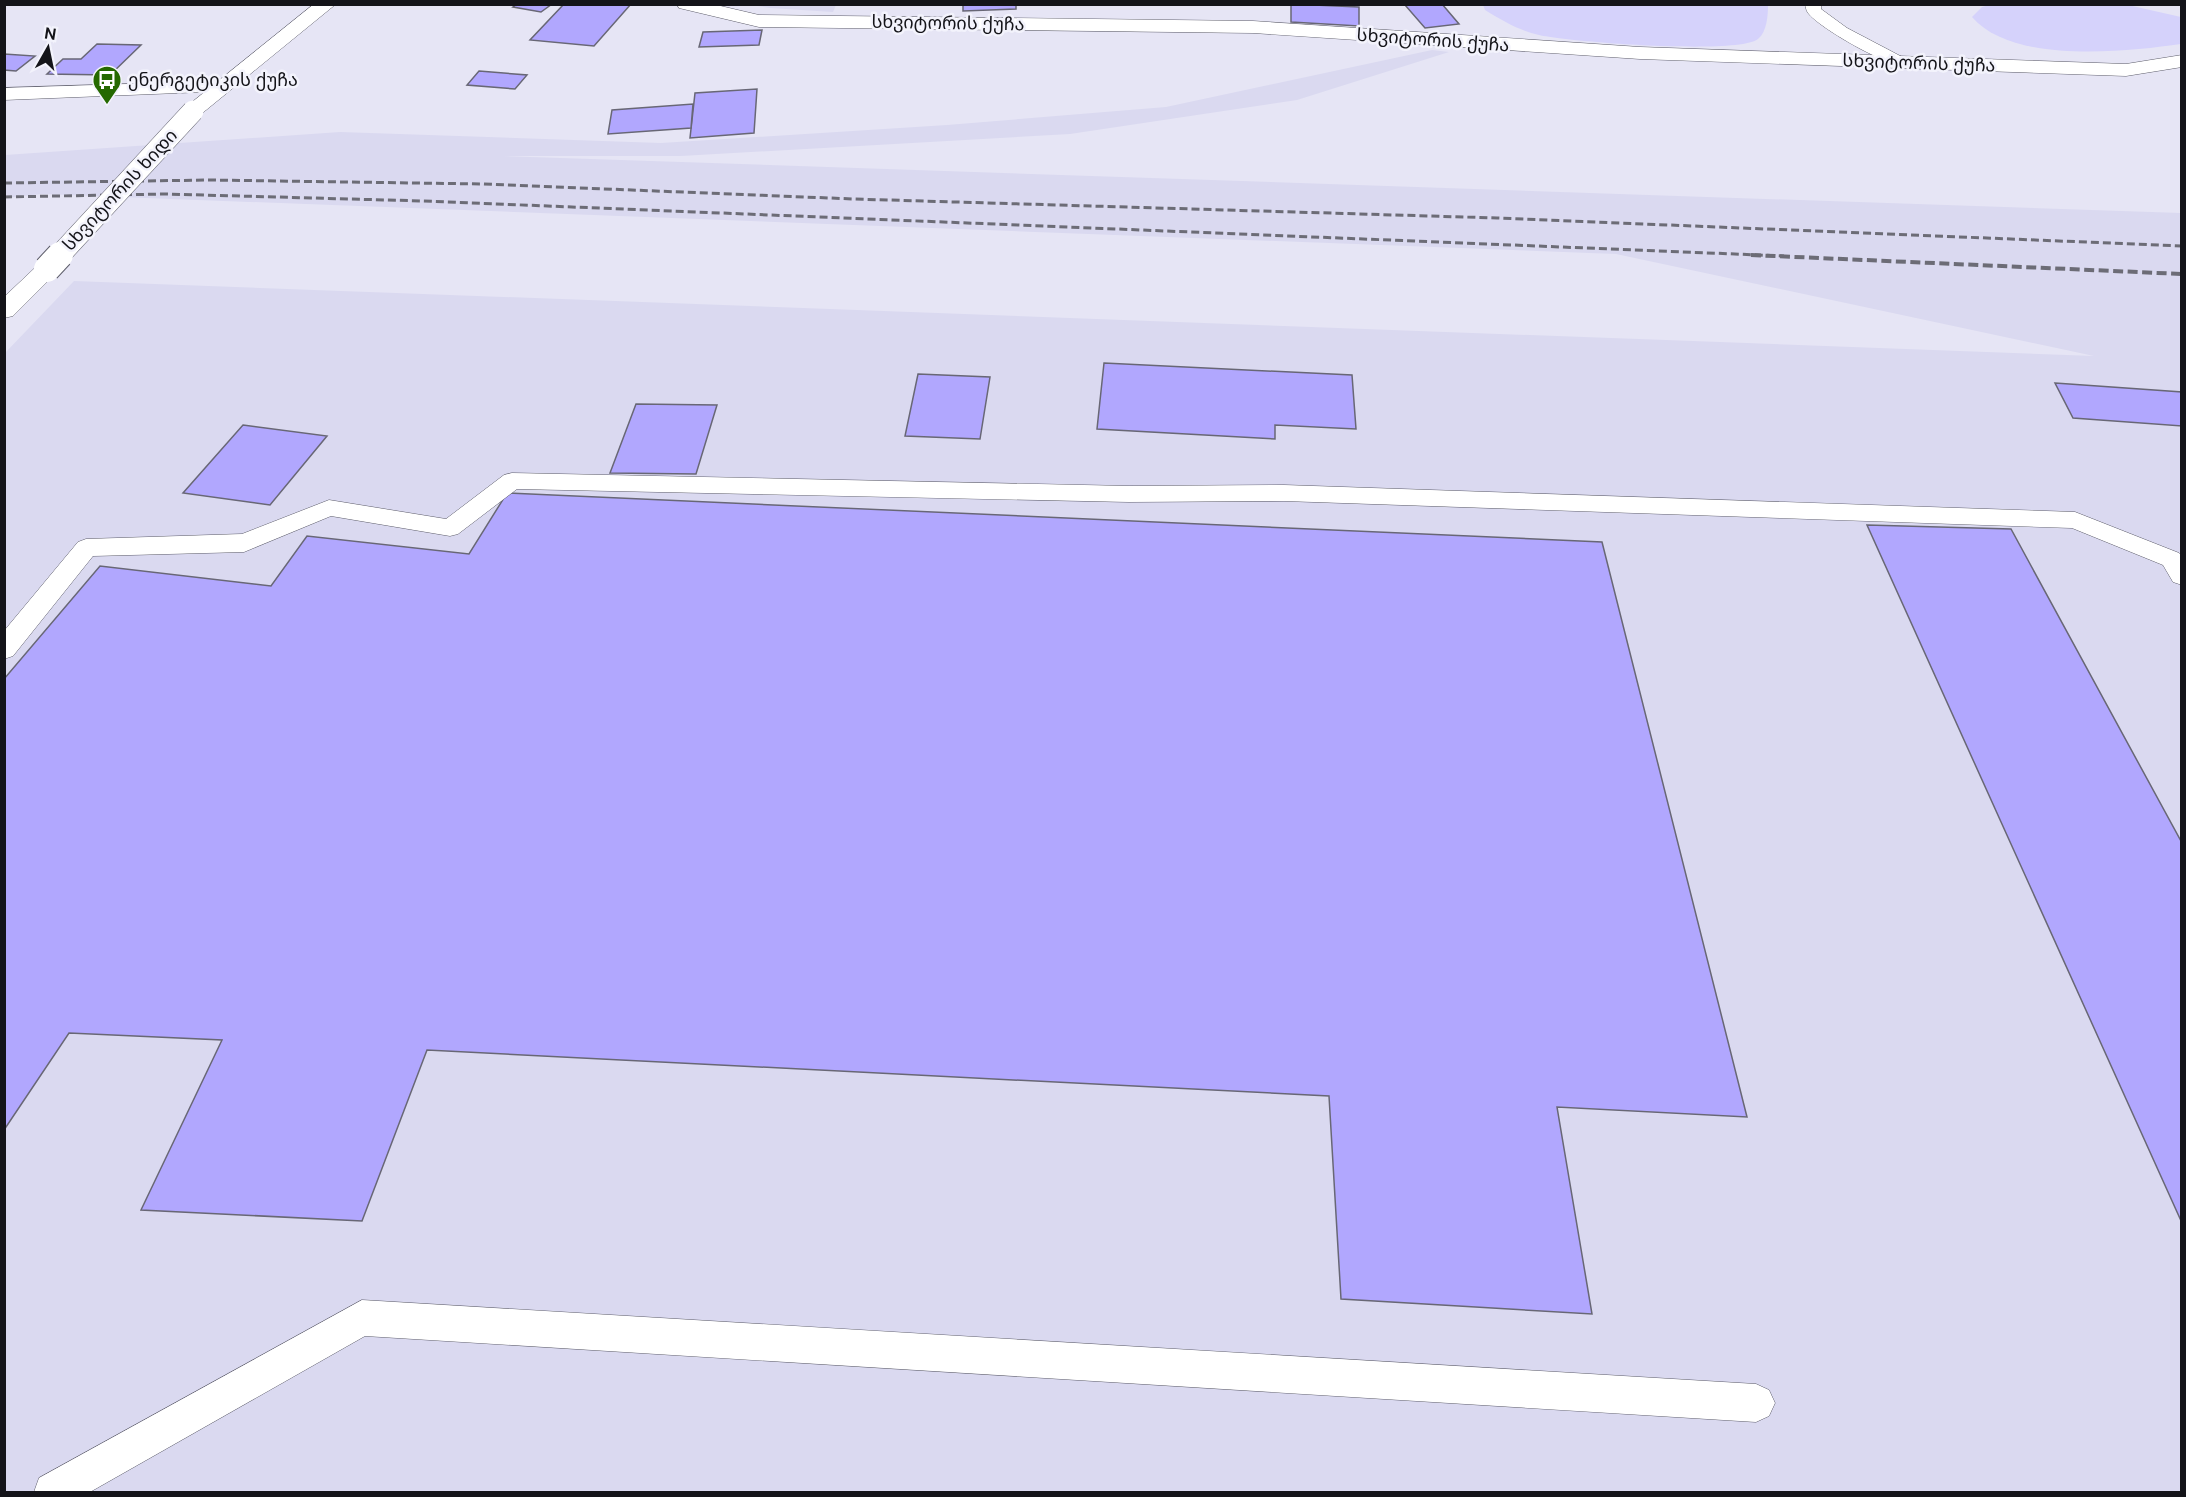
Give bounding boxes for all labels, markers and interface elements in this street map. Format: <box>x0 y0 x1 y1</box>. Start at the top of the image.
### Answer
street label: სხვიტორის ქუჩა <box>871 10 1025 36</box>
north arrow <box>18 18 78 78</box>
text: N <box>43 22 58 45</box>
street label: სხვიტორის ქუჩა <box>1356 23 1510 57</box>
street label: სხვიტორის ქუჩა <box>1842 48 1996 78</box>
bus stop icon: ენერგეტიკის ქუჩა <box>91 64 123 106</box>
place label: ენერგეტიკის ქუჩა <box>128 68 298 92</box>
street label: სხვიტორის ხიდი <box>57 124 183 256</box>

